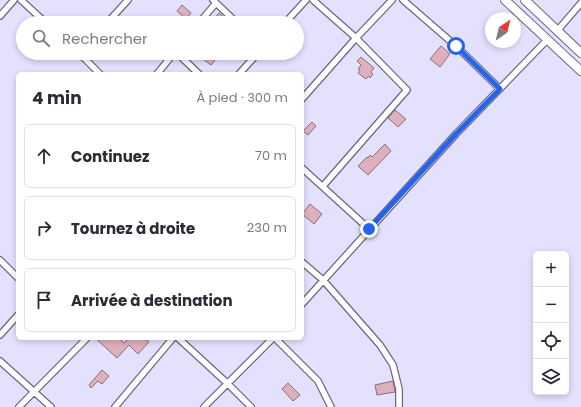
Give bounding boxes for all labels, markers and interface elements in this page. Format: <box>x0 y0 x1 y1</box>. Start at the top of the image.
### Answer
north arrow <box>485 12 521 48</box>
search box <box>16 16 304 60</box>
icon: search <box>30 27 52 49</box>
text: Rechercher <box>62 28 148 49</box>
route start <box>447 37 465 55</box>
text: 4 min <box>32 86 82 110</box>
text: À pied · 300 m <box>196 88 288 107</box>
icon: ahead <box>33 145 55 167</box>
text: Continuez <box>71 146 150 167</box>
text: 70 m <box>255 146 287 165</box>
icon: right <box>33 217 55 239</box>
text: Tournez à droite <box>71 218 195 239</box>
text: 230 m <box>247 218 287 237</box>
route end <box>360 220 378 238</box>
map controls <box>533 251 569 395</box>
button: + <box>533 251 569 287</box>
button: − <box>533 287 569 323</box>
icon: arrive <box>33 289 55 311</box>
text: Arrivée à destination <box>71 290 233 311</box>
button: locate <box>533 323 569 359</box>
button: layers <box>533 359 569 395</box>

